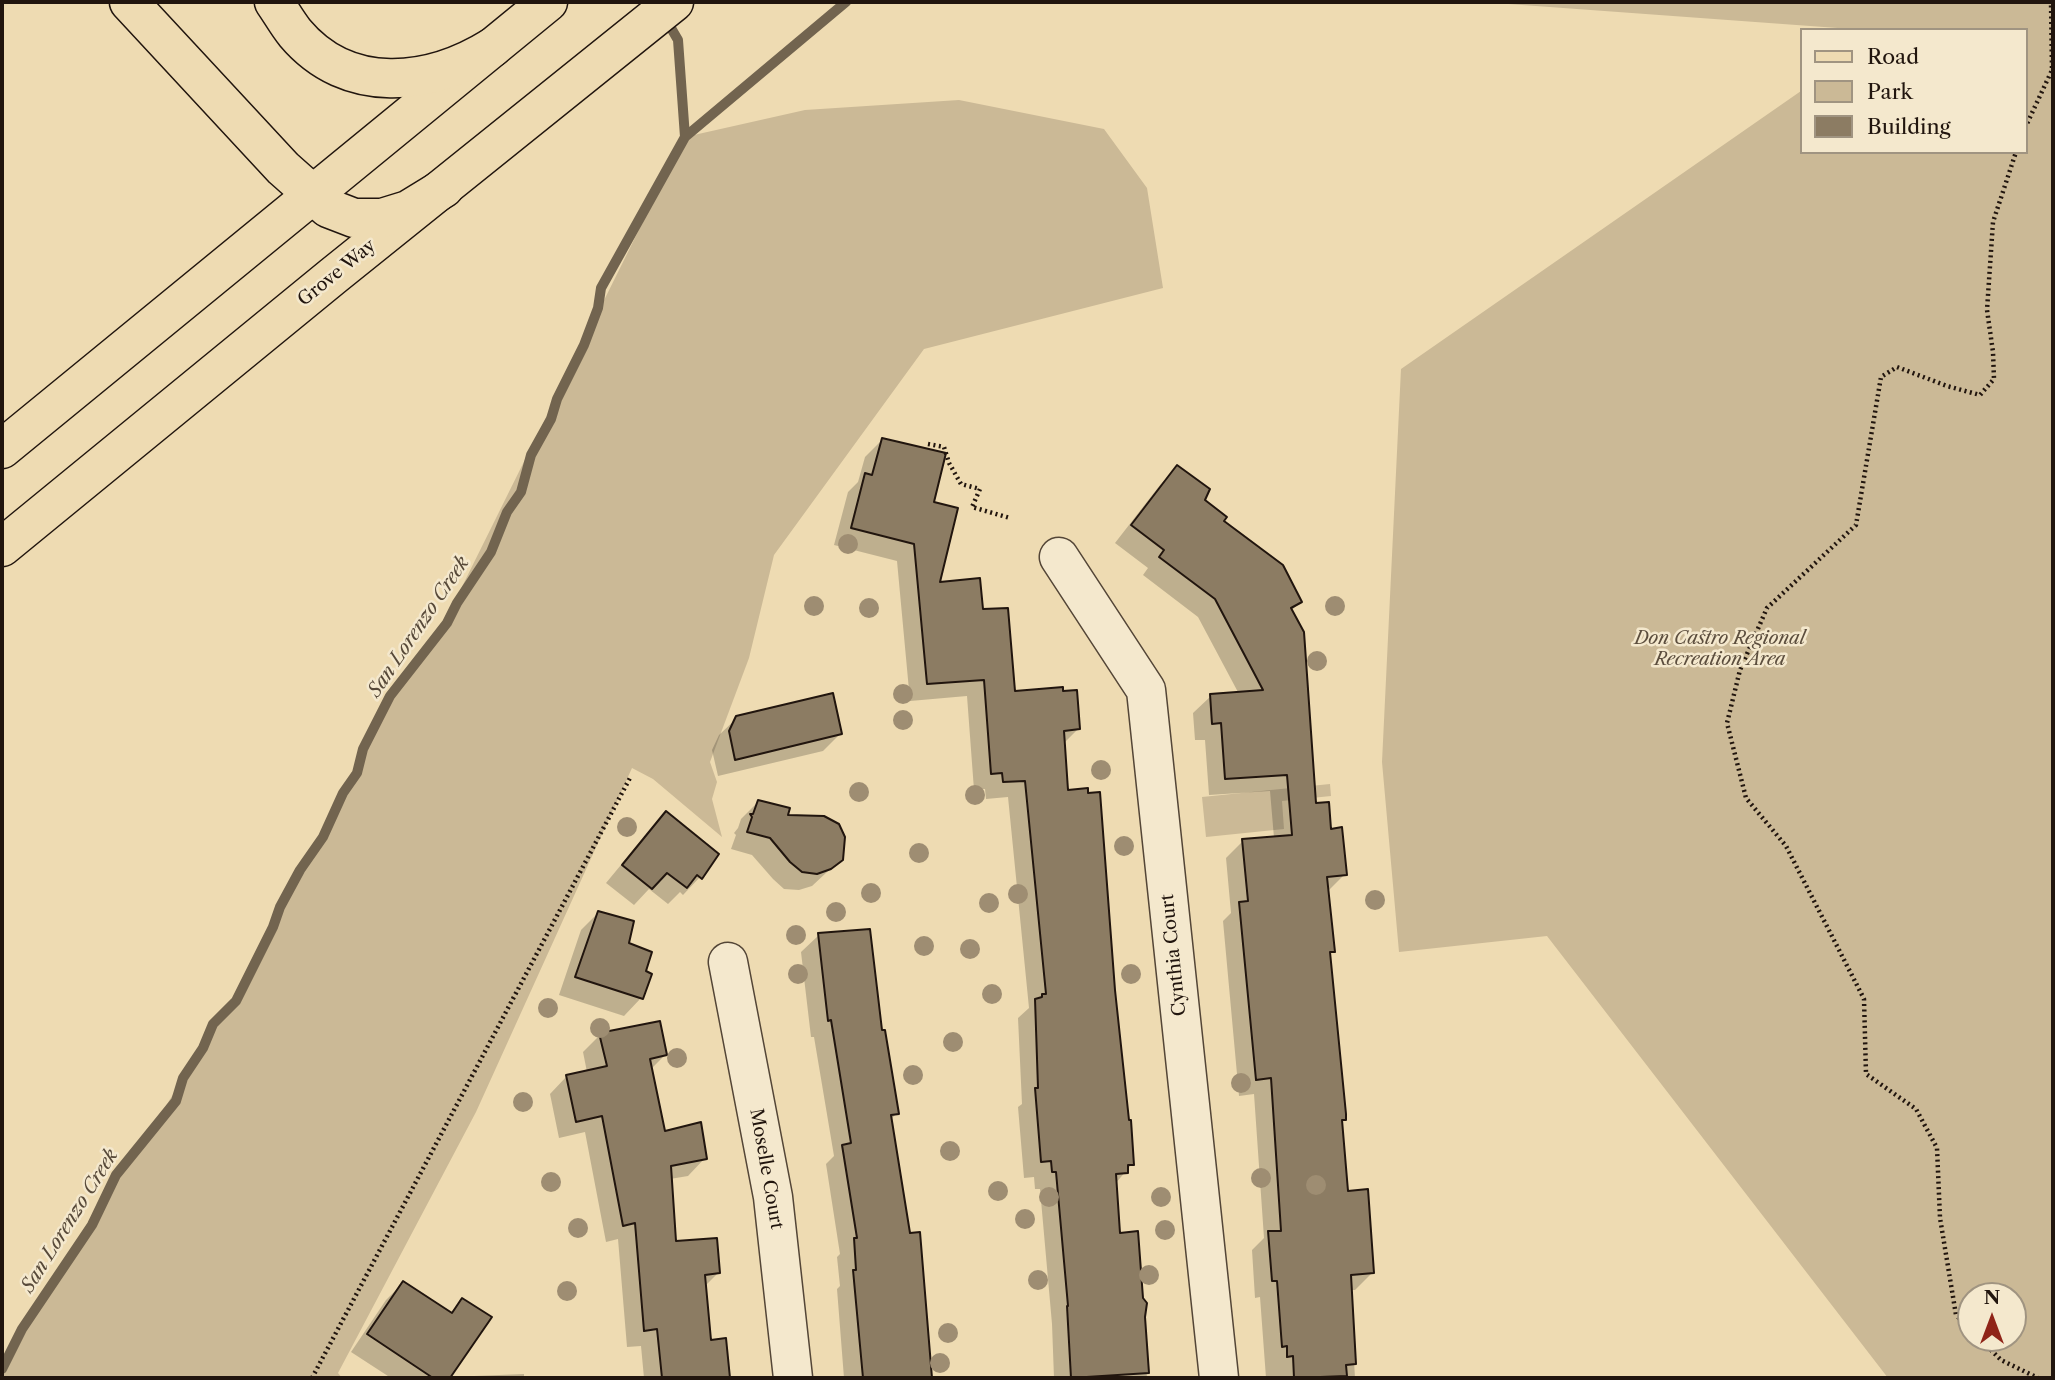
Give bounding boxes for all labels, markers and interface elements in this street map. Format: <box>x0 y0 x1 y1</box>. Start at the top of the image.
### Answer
legend <box>1800 28 2027 154</box>
text: Road <box>1867 44 1919 69</box>
text: Park <box>1867 79 1913 104</box>
text: Building <box>1867 114 1951 139</box>
street label: Grove Way <box>294 235 380 311</box>
water label: San Lorenzo Creek <box>364 552 474 702</box>
park label: Don Castro Regional Recreation Area <box>1634 628 1806 670</box>
street label: Cynthia Court <box>1157 893 1191 1017</box>
street label: Moselle Court <box>745 1107 787 1231</box>
water label: San Lorenzo Creek <box>17 1145 123 1297</box>
north arrow <box>1957 1282 2027 1352</box>
text: N <box>1984 1286 2000 1309</box>

